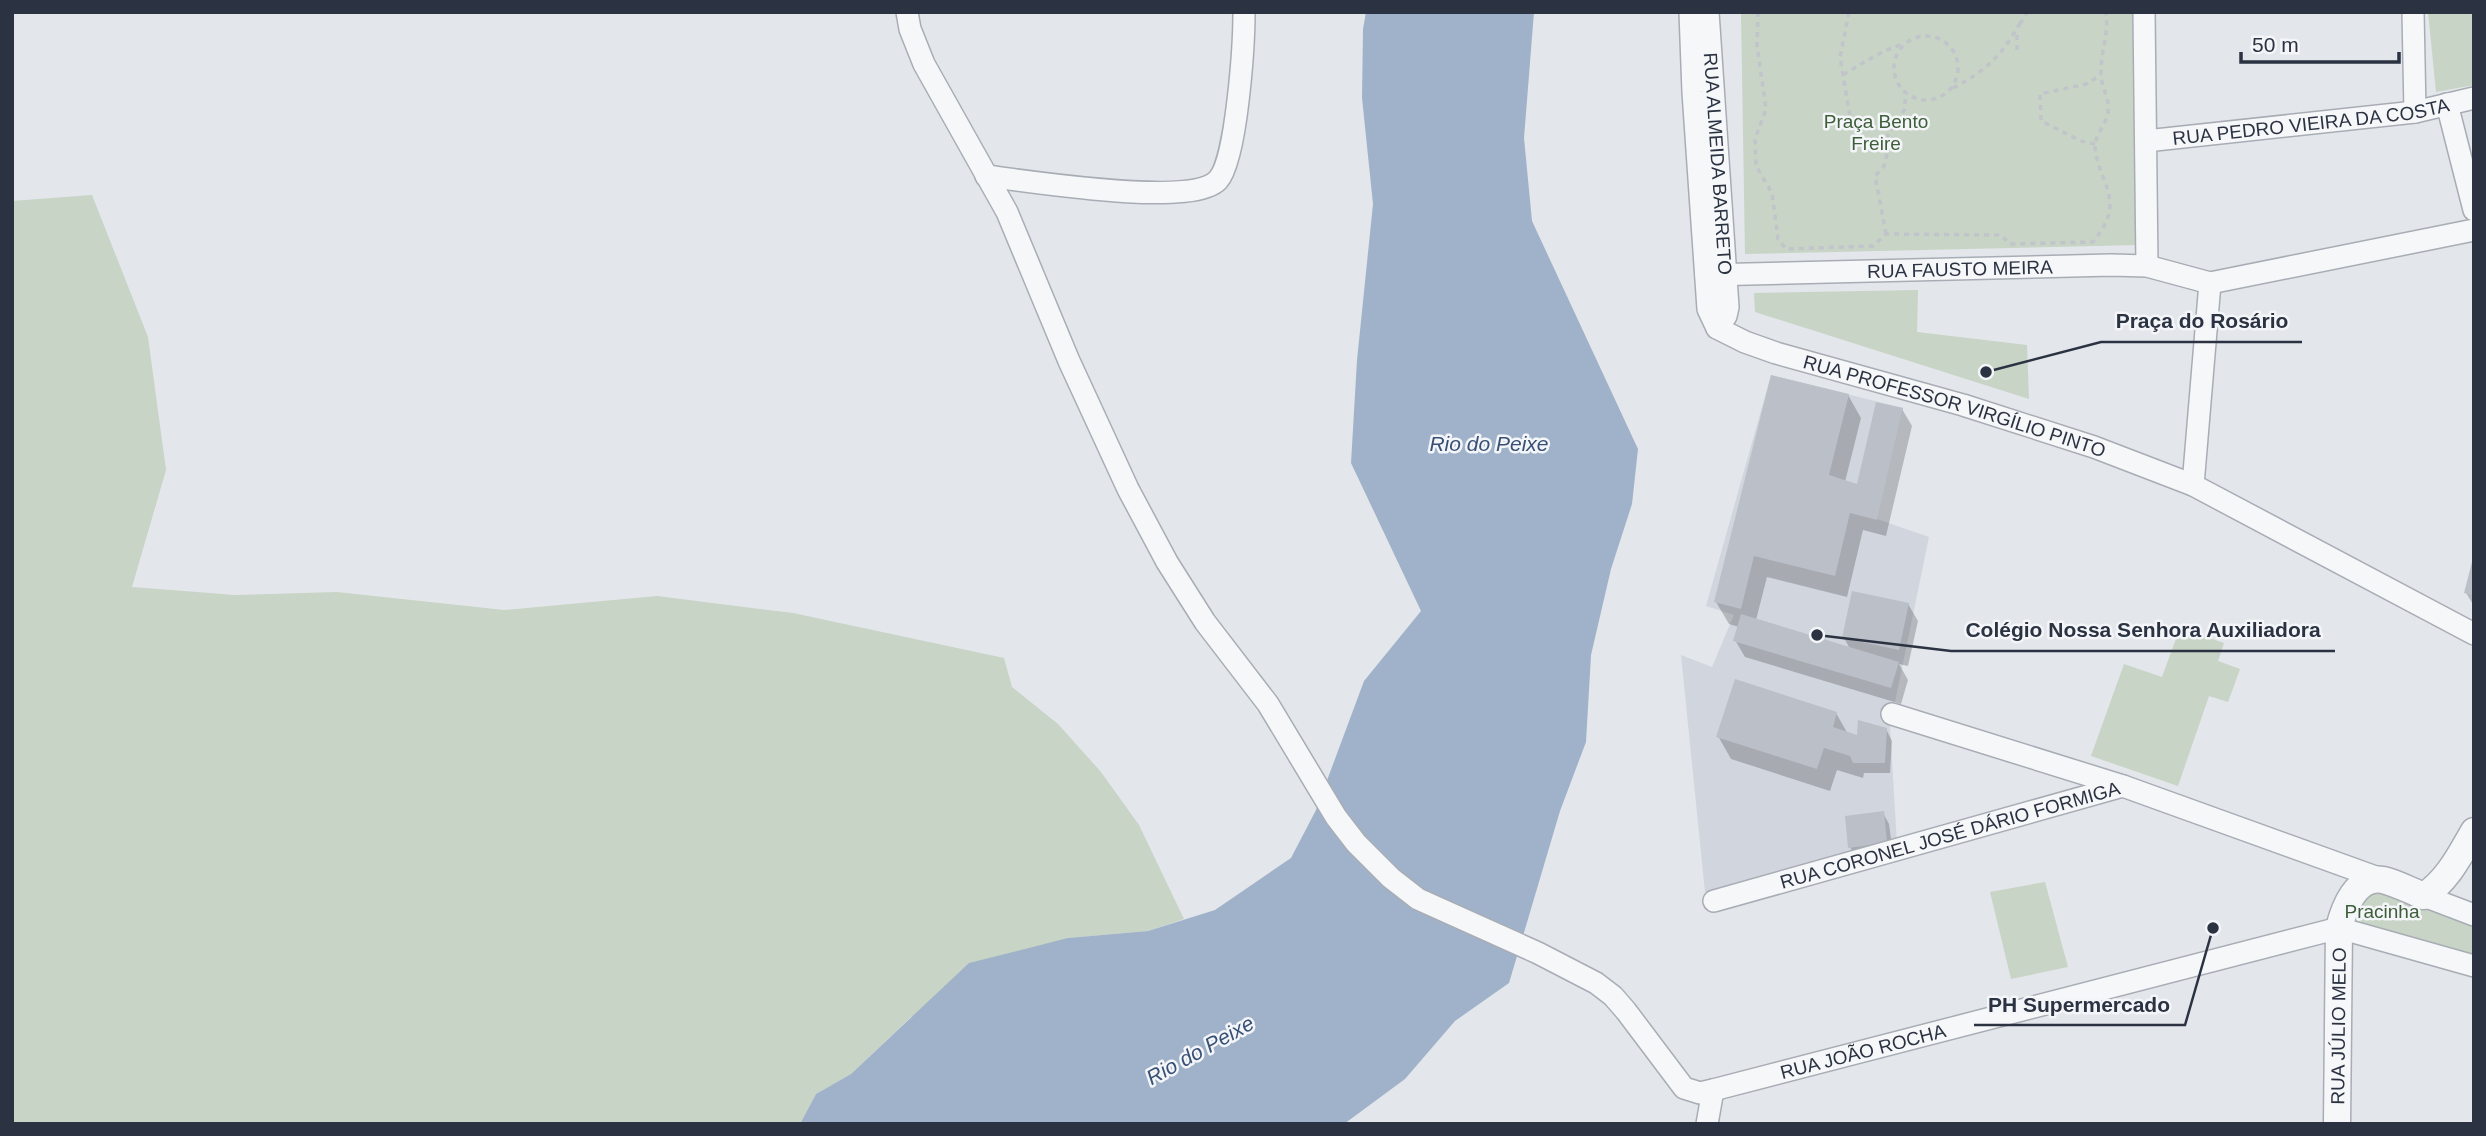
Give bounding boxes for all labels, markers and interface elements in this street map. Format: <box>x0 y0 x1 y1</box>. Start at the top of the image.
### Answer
scale bar <box>2241 21 2398 65</box>
text: 50 m <box>2252 33 2299 56</box>
street label: RUA ALMEIDA BARRETO <box>1700 52 1736 275</box>
street label: RUA PEDRO VIEIRA DA COSTA <box>2171 94 2452 149</box>
park label: Praça Bento Freire <box>1824 111 1928 154</box>
street label: RUA FAUSTO MEIRA <box>1867 256 2053 282</box>
callout: Praça do Rosário <box>2101 300 2302 342</box>
text: Praça do Rosário <box>2116 309 2288 332</box>
street label: RUA PROFESSOR VIRGÍLIO PINTO <box>1801 351 2109 461</box>
water label: Rio do Peixe <box>1429 432 1549 455</box>
callout: Colégio Nossa Senhora Auxiliadora <box>1951 609 2335 651</box>
text: Colégio Nossa Senhora Auxiliadora <box>1965 618 2321 641</box>
street label: RUA CORONEL JOSÉ DÁRIO FORMIGA <box>1778 777 2122 892</box>
park label: Pracinha <box>2345 901 2420 922</box>
street label: RUA JÚLIO MELO <box>2327 947 2349 1105</box>
callout: PH Supermercado <box>1974 983 2185 1025</box>
text: PH Supermercado <box>1988 993 2170 1016</box>
water label: Rio do Peixe <box>1142 1011 1258 1089</box>
street label: RUA JOÃO ROCHA <box>1778 1020 1948 1083</box>

